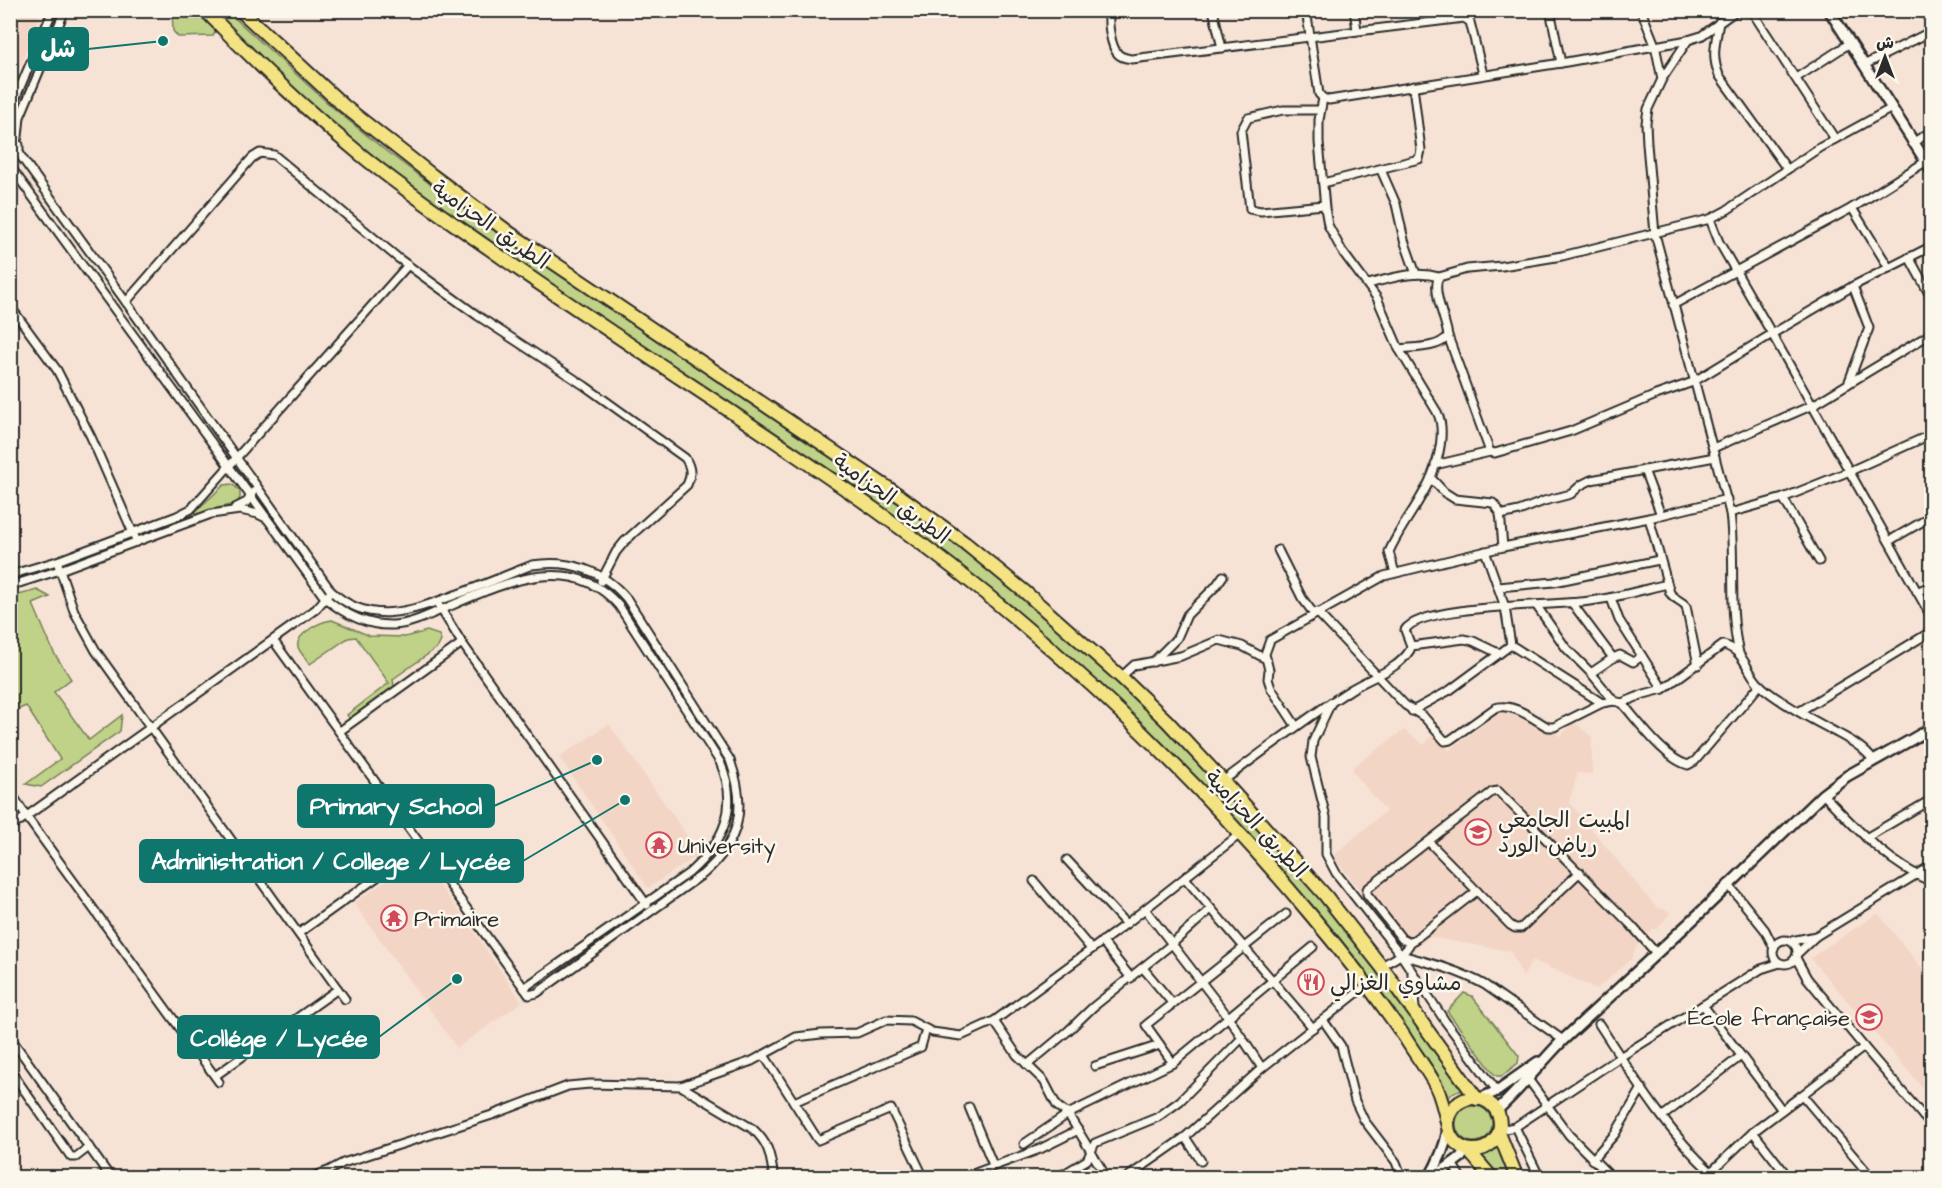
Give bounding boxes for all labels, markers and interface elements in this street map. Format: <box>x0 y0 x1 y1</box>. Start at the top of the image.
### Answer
north arrow <box>1855 27 1915 87</box>
callout: شل <box>29 28 88 70</box>
text: ش <box>1876 32 1894 54</box>
text: شل <box>40 33 76 67</box>
street label: الطريق الحزامية <box>425 173 556 277</box>
street label: الطريق الحزامية <box>826 446 956 552</box>
street label: الطريق الحزامية <box>1198 763 1314 885</box>
callout: Primary School <box>298 785 494 827</box>
text: Primary School <box>310 790 482 826</box>
place label: المبيت الجامعي رياض الورد <box>1498 805 1630 861</box>
school or university icon: المبيت الجامعي رياض الورد <box>1463 817 1493 847</box>
temple icon: University <box>644 830 674 860</box>
place label: University <box>678 831 775 863</box>
callout: Administration / College / Lycée <box>140 840 523 882</box>
text: Administration / College / Lycée <box>151 845 511 881</box>
temple icon: Primaire <box>379 903 409 933</box>
place label: Primaire <box>414 904 499 935</box>
restaurant icon: مشاوي الغزالي <box>1296 967 1326 997</box>
place label: مشاوي الغزالي <box>1330 968 1462 1002</box>
school or university icon: École française <box>1854 1002 1884 1032</box>
place label: École française <box>1688 1003 1850 1034</box>
callout: Collége / Lycée <box>178 1016 379 1058</box>
text: Collége / Lycée <box>190 1022 368 1058</box>

